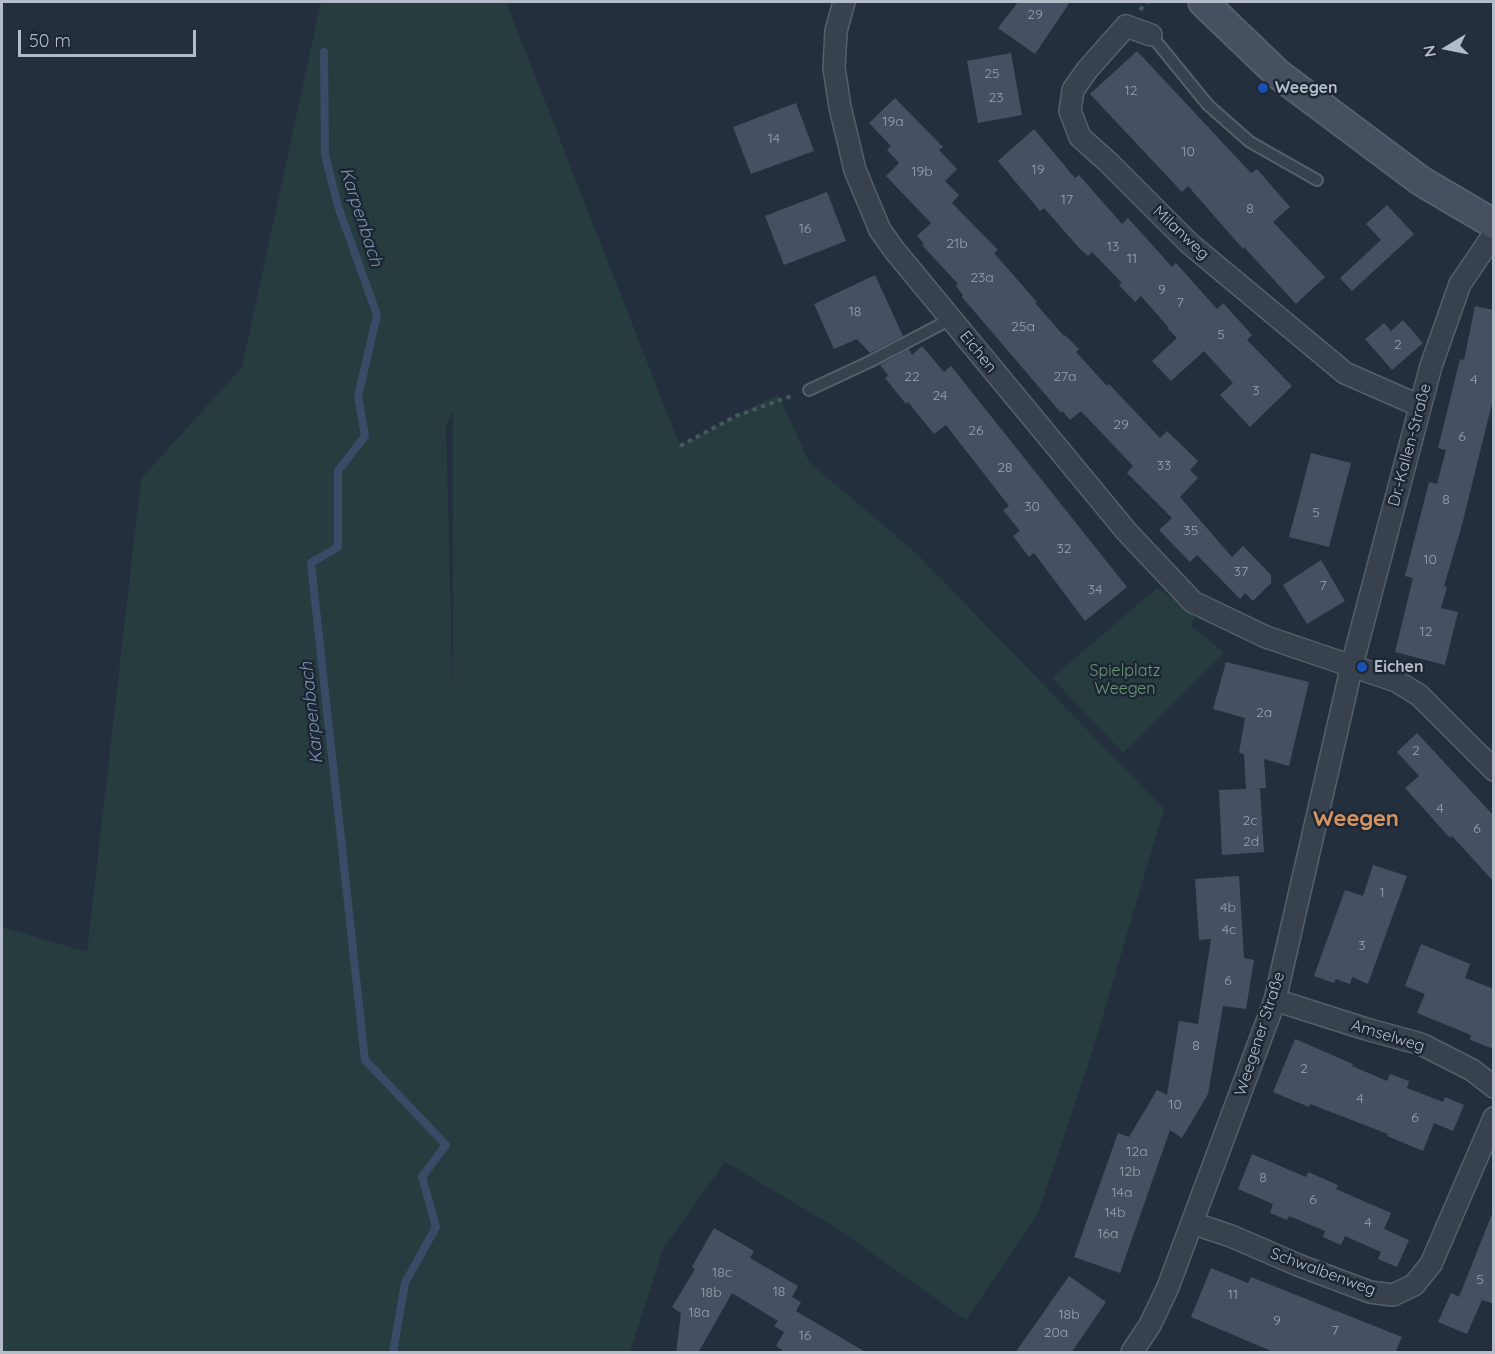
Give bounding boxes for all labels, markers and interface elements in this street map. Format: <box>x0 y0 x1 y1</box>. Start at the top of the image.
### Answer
house number: 29 <box>1027 7 1043 23</box>
scale bar <box>21 18 200 56</box>
north arrow <box>1417 18 1477 78</box>
text: 50 m <box>29 29 71 52</box>
text: N <box>1418 44 1440 59</box>
house number: 25 <box>984 66 1000 82</box>
place label: Weegen <box>1275 78 1338 98</box>
marker: Weegen <box>1256 81 1270 95</box>
house number: 12 <box>1125 83 1137 99</box>
house number: 23 <box>988 90 1004 106</box>
house number: 19a <box>882 114 904 130</box>
house number: 14 <box>768 131 780 147</box>
house number: 10 <box>1181 144 1195 160</box>
house number: 19 <box>1032 162 1044 178</box>
house number: 19b <box>911 164 933 180</box>
water label: Karpenbach <box>335 165 387 269</box>
house number: 17 <box>1061 192 1073 208</box>
house number: 8 <box>1246 201 1254 217</box>
street label: Milanweg <box>1149 202 1213 264</box>
house number: 16 <box>799 221 811 237</box>
house number: 21b <box>946 236 968 252</box>
house number: 13 <box>1107 239 1119 255</box>
house number: 11 <box>1127 251 1137 267</box>
house number: 23a <box>970 270 994 286</box>
house number: 9 <box>1158 282 1166 298</box>
house number: 7 <box>1176 295 1184 311</box>
house number: 18 <box>849 304 861 320</box>
house number: 25a <box>1011 319 1035 335</box>
street label: Eichen <box>955 327 1001 377</box>
house number: 5 <box>1217 327 1225 343</box>
house number: 2 <box>1394 337 1402 353</box>
house number: 22 <box>904 369 920 385</box>
house number: 27a <box>1053 369 1077 385</box>
house number: 4 <box>1470 372 1478 388</box>
street label: Dr.-Kallen-Straße <box>1384 382 1436 508</box>
house number: 3 <box>1252 383 1260 399</box>
house number: 24 <box>933 388 947 404</box>
house number: 29 <box>1113 417 1129 433</box>
house number: 26 <box>968 423 984 439</box>
house number: 6 <box>1458 429 1466 445</box>
house number: 33 <box>1157 458 1171 474</box>
house number: 28 <box>997 460 1013 476</box>
house number: 8 <box>1442 492 1450 508</box>
house number: 30 <box>1024 499 1040 515</box>
house number: 5 <box>1312 505 1320 521</box>
house number: 35 <box>1184 523 1198 539</box>
house number: 32 <box>1056 541 1072 557</box>
house number: 10 <box>1423 552 1437 568</box>
house number: 37 <box>1234 564 1248 580</box>
house number: 7 <box>1319 578 1327 594</box>
house number: 34 <box>1088 582 1102 598</box>
house number: 12 <box>1420 624 1432 640</box>
place label: Eichen <box>1374 657 1424 677</box>
marker: Eichen <box>1355 660 1369 674</box>
water label: Karpenbach <box>296 661 328 765</box>
park label: Spielplatz Weegen <box>1090 661 1160 699</box>
house number: 2a <box>1256 705 1272 721</box>
house number: 2 <box>1412 743 1420 759</box>
house number: 4 <box>1436 801 1444 817</box>
district label: Weegen <box>1313 806 1399 832</box>
house number: 2c <box>1242 813 1258 829</box>
house number: 6 <box>1473 821 1481 837</box>
house number: 2d <box>1243 834 1259 850</box>
house number: 1 <box>1379 885 1385 901</box>
house number: 4b <box>1220 900 1236 916</box>
house number: 4c <box>1222 922 1236 938</box>
house number: 3 <box>1358 938 1366 954</box>
street label: Weegener Straße <box>1231 969 1289 1099</box>
house number: 6 <box>1224 973 1232 989</box>
street label: Amselweg <box>1349 1016 1427 1056</box>
house number: 8 <box>1192 1038 1200 1054</box>
house number: 2 <box>1300 1061 1308 1077</box>
house number: 4 <box>1356 1091 1364 1107</box>
house number: 10 <box>1168 1097 1182 1113</box>
house number: 6 <box>1411 1110 1419 1126</box>
house number: 12a <box>1126 1144 1148 1160</box>
house number: 12b <box>1119 1164 1141 1180</box>
house number: 8 <box>1259 1170 1267 1186</box>
house number: 14a <box>1112 1185 1132 1201</box>
house number: 6 <box>1309 1192 1317 1208</box>
house number: 14b <box>1105 1205 1125 1221</box>
house number: 4 <box>1364 1215 1372 1231</box>
house number: 16a <box>1097 1226 1119 1242</box>
street label: Schwalbenweg <box>1268 1244 1378 1300</box>
house number: 18c <box>712 1265 732 1281</box>
house number: 5 <box>1476 1272 1484 1288</box>
house number: 18 <box>773 1284 785 1300</box>
house number: 18b <box>700 1285 722 1301</box>
house number: 11 <box>1228 1287 1238 1303</box>
house number: 18a <box>688 1305 710 1321</box>
house number: 18b <box>1058 1307 1080 1323</box>
house number: 9 <box>1273 1313 1281 1329</box>
house number: 7 <box>1331 1323 1339 1339</box>
house number: 20a <box>1044 1325 1068 1341</box>
house number: 16 <box>799 1328 811 1344</box>

